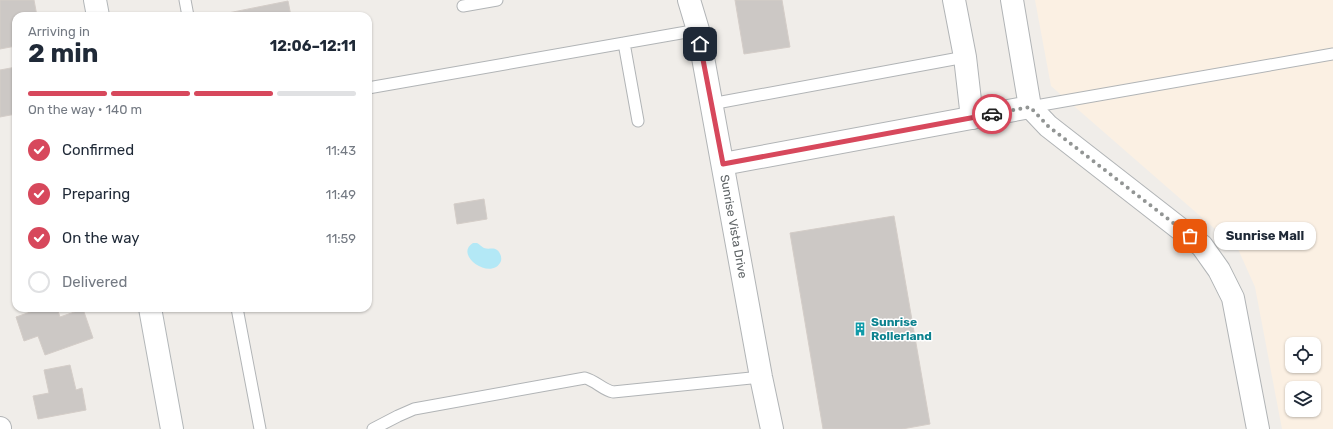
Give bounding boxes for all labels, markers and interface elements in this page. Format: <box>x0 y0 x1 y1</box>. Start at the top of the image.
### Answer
text: Arriving in <box>28 24 90 39</box>
pin <box>683 27 717 61</box>
icon: home <box>689 33 711 55</box>
text: 12:06–12:11 <box>270 37 356 55</box>
text: 2 min <box>28 38 98 69</box>
courier <box>972 94 1012 134</box>
text: On the way · 140 m <box>28 102 142 117</box>
icon: car <box>981 103 1003 125</box>
icon: check <box>28 139 50 161</box>
text: Confirmed <box>62 141 134 159</box>
text: 11:43 <box>326 143 356 158</box>
street label: Sunrise Vista Drive <box>717 174 750 280</box>
icon: check <box>28 183 50 205</box>
text: Preparing <box>62 185 130 203</box>
text: 11:49 <box>326 187 356 202</box>
pin <box>1173 219 1207 253</box>
callout: Sunrise Mall <box>1214 222 1316 250</box>
icon: bag <box>1179 225 1201 247</box>
icon: check <box>28 227 50 249</box>
text: Sunrise Mall <box>1226 228 1304 243</box>
text: On the way <box>62 229 140 247</box>
text: 11:59 <box>326 231 356 246</box>
text: Delivered <box>62 273 127 291</box>
place label: Sunrise Rollerland <box>871 315 932 343</box>
building icon: Sunrise Rollerland <box>852 321 868 337</box>
map controls <box>1285 337 1321 417</box>
button: locate <box>1285 337 1321 373</box>
button: layers <box>1285 381 1321 417</box>

